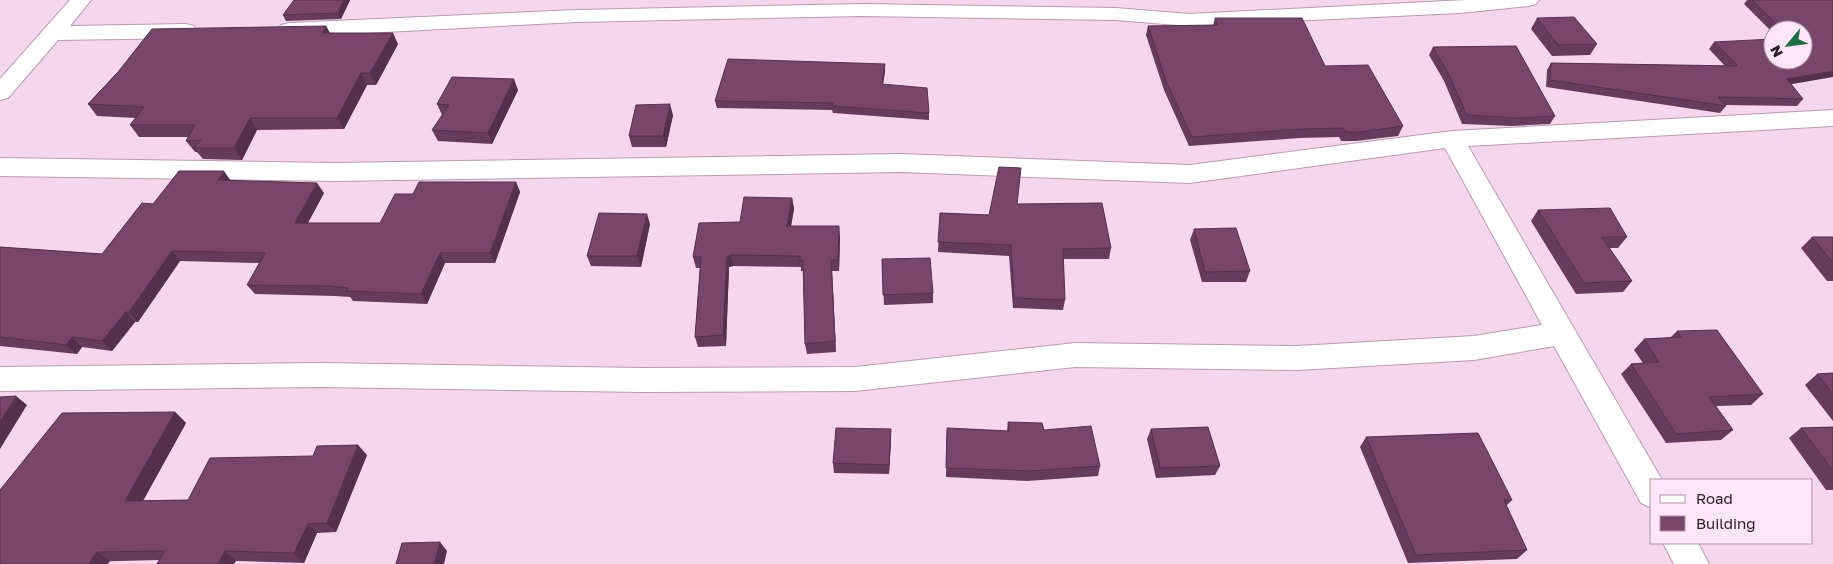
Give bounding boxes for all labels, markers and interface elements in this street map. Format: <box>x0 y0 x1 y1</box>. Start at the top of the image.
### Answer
north arrow <box>1763 20 1813 70</box>
text: N <box>1766 43 1786 60</box>
legend <box>1650 479 1813 544</box>
text: Road <box>1696 489 1733 507</box>
text: Building <box>1696 514 1756 532</box>

